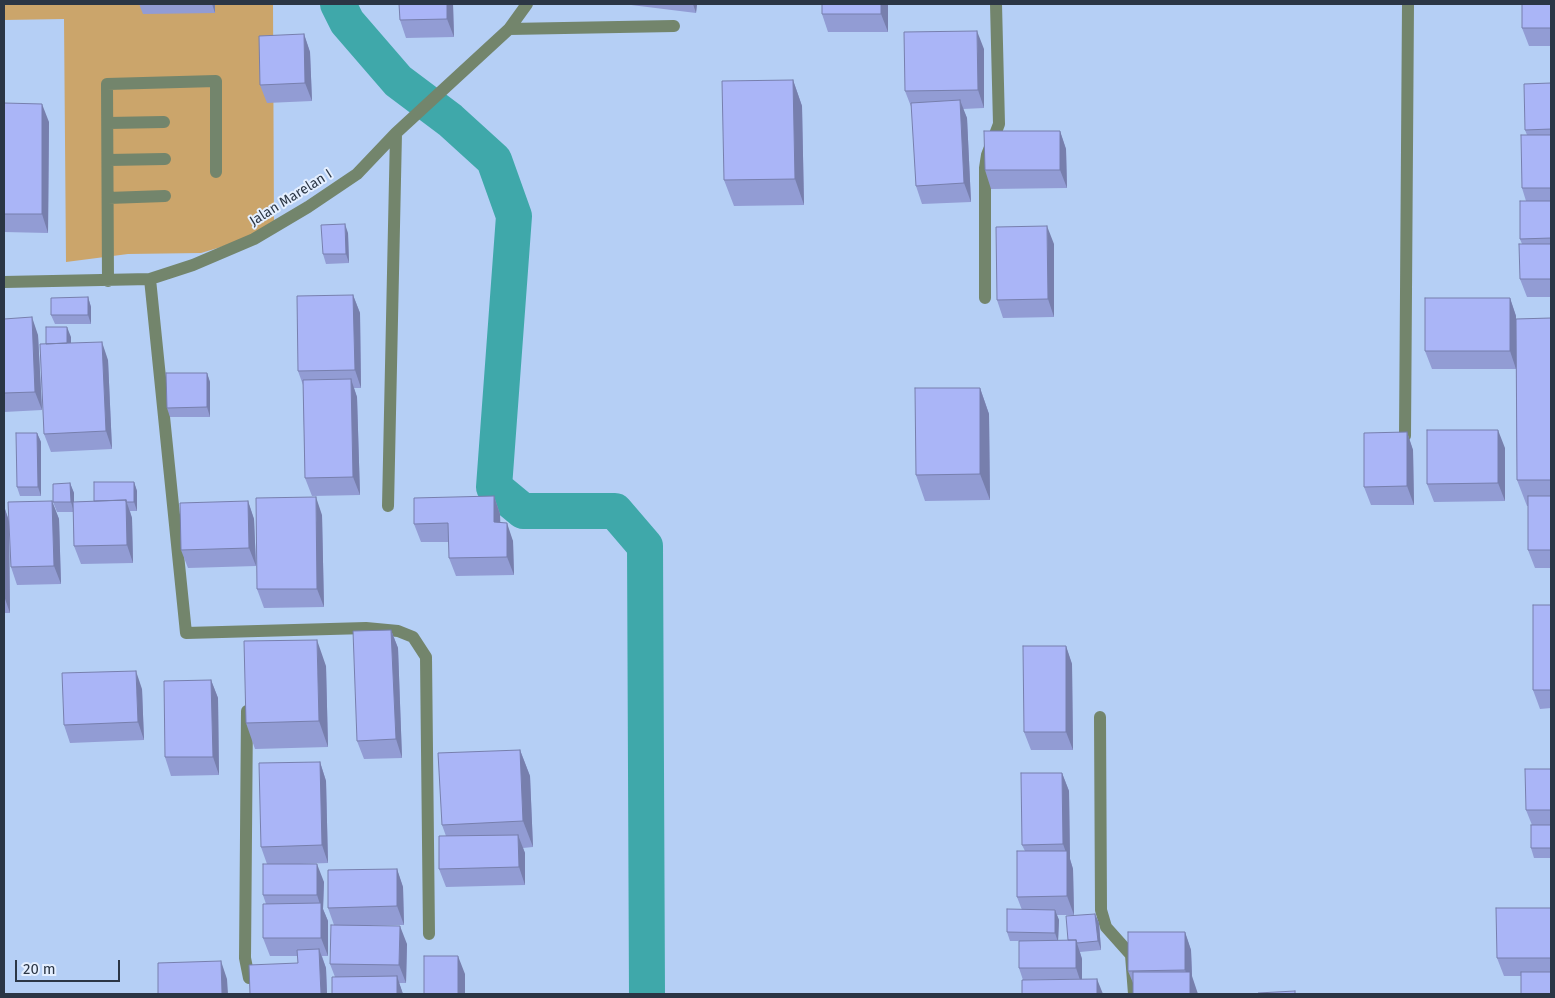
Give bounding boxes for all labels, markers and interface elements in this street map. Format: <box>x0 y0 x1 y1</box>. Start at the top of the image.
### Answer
street label: Jalan Marelan I <box>247 166 335 230</box>
scale bar <box>18 950 122 982</box>
text: 20 m <box>23 960 56 978</box>

